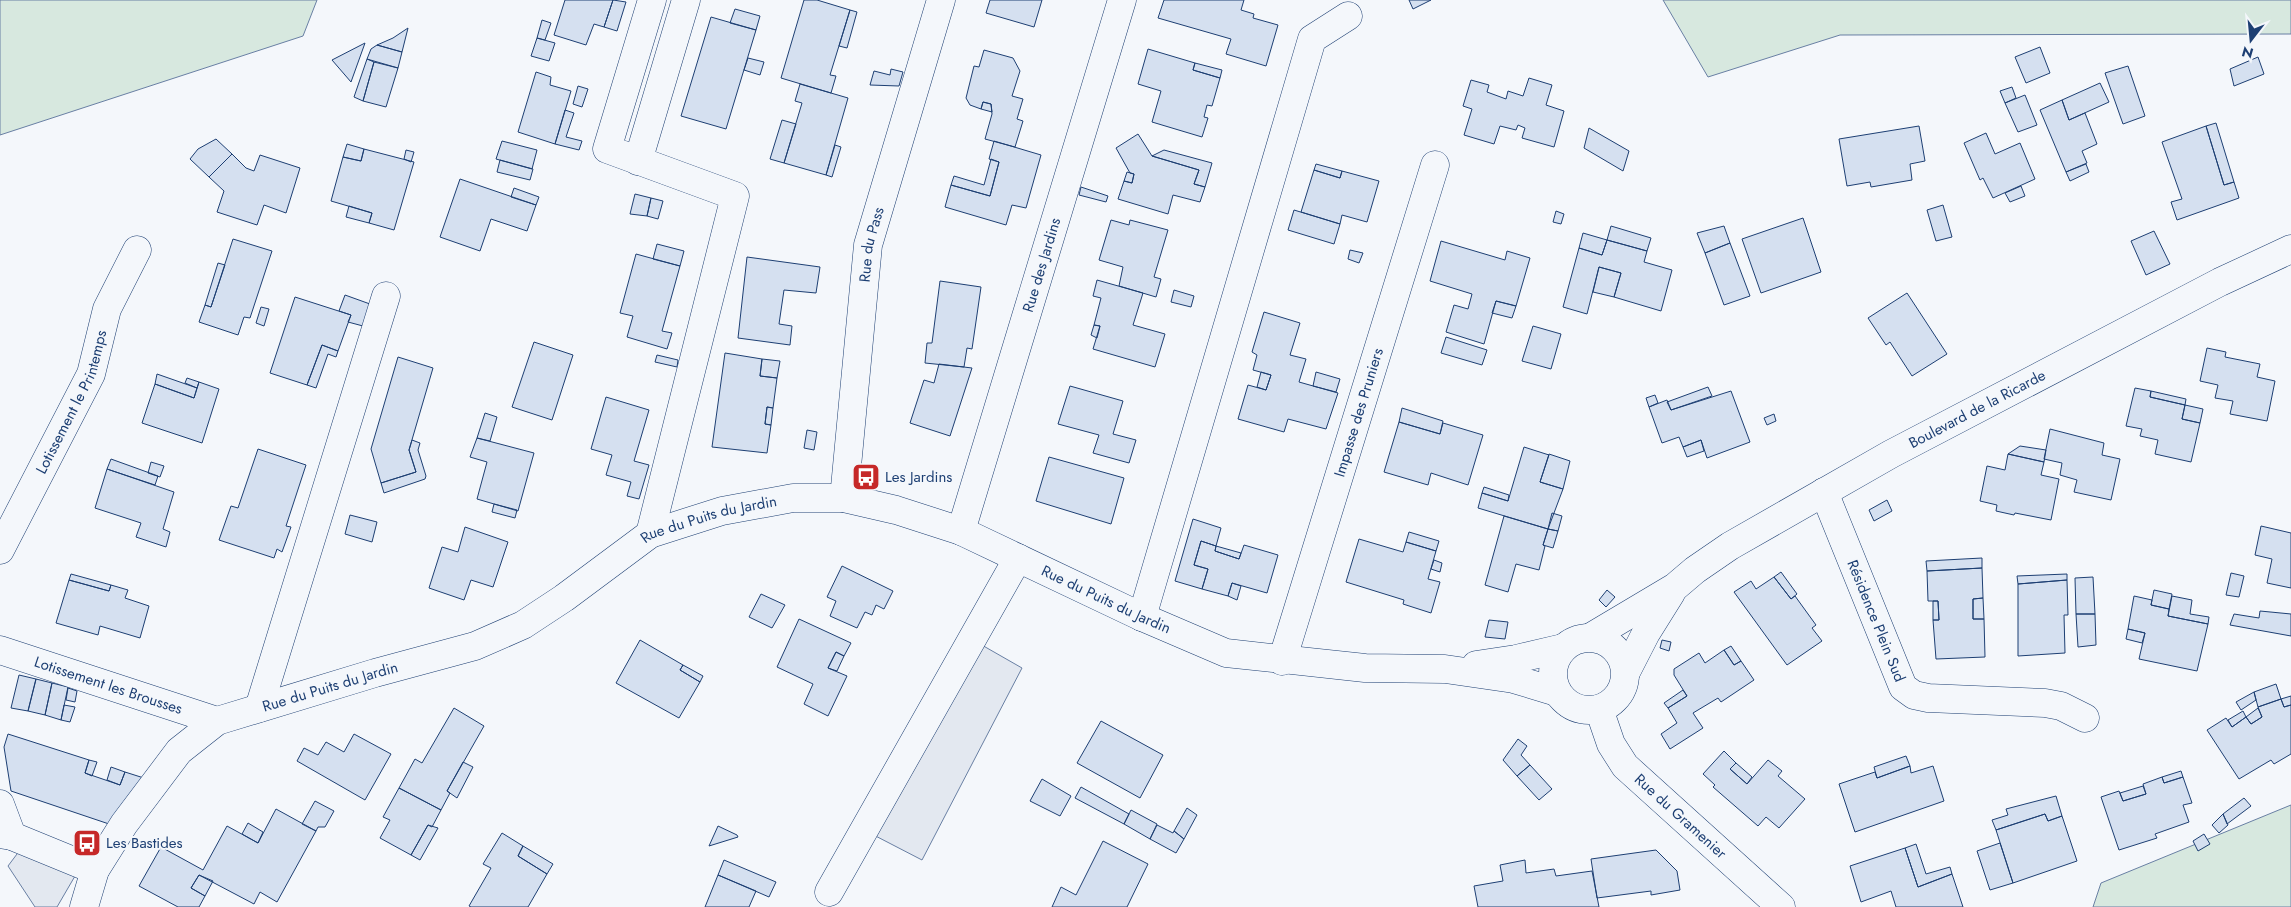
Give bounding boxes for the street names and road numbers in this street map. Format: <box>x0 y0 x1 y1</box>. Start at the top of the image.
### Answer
street label: Rue du Pass <box>854 204 890 283</box>
street label: Rue des Jardins <box>1017 215 1066 315</box>
street label: Lotissement le Printemps <box>30 328 112 478</box>
street label: Impasse des Pruniers <box>1328 345 1389 480</box>
street label: Boulevard de la Ricarde <box>1905 364 2050 454</box>
street label: Rue du Puits du Jardin <box>636 490 779 549</box>
street label: Résidence Plein Sud <box>1842 556 1911 685</box>
street label: Rue du Puits du Jardin <box>1038 560 1174 639</box>
street label: Lotissement les Brousses <box>31 651 185 720</box>
street label: Rue du Puits du Jardin <box>260 656 400 718</box>
street label: Rue du Gramenier <box>1630 769 1732 864</box>

